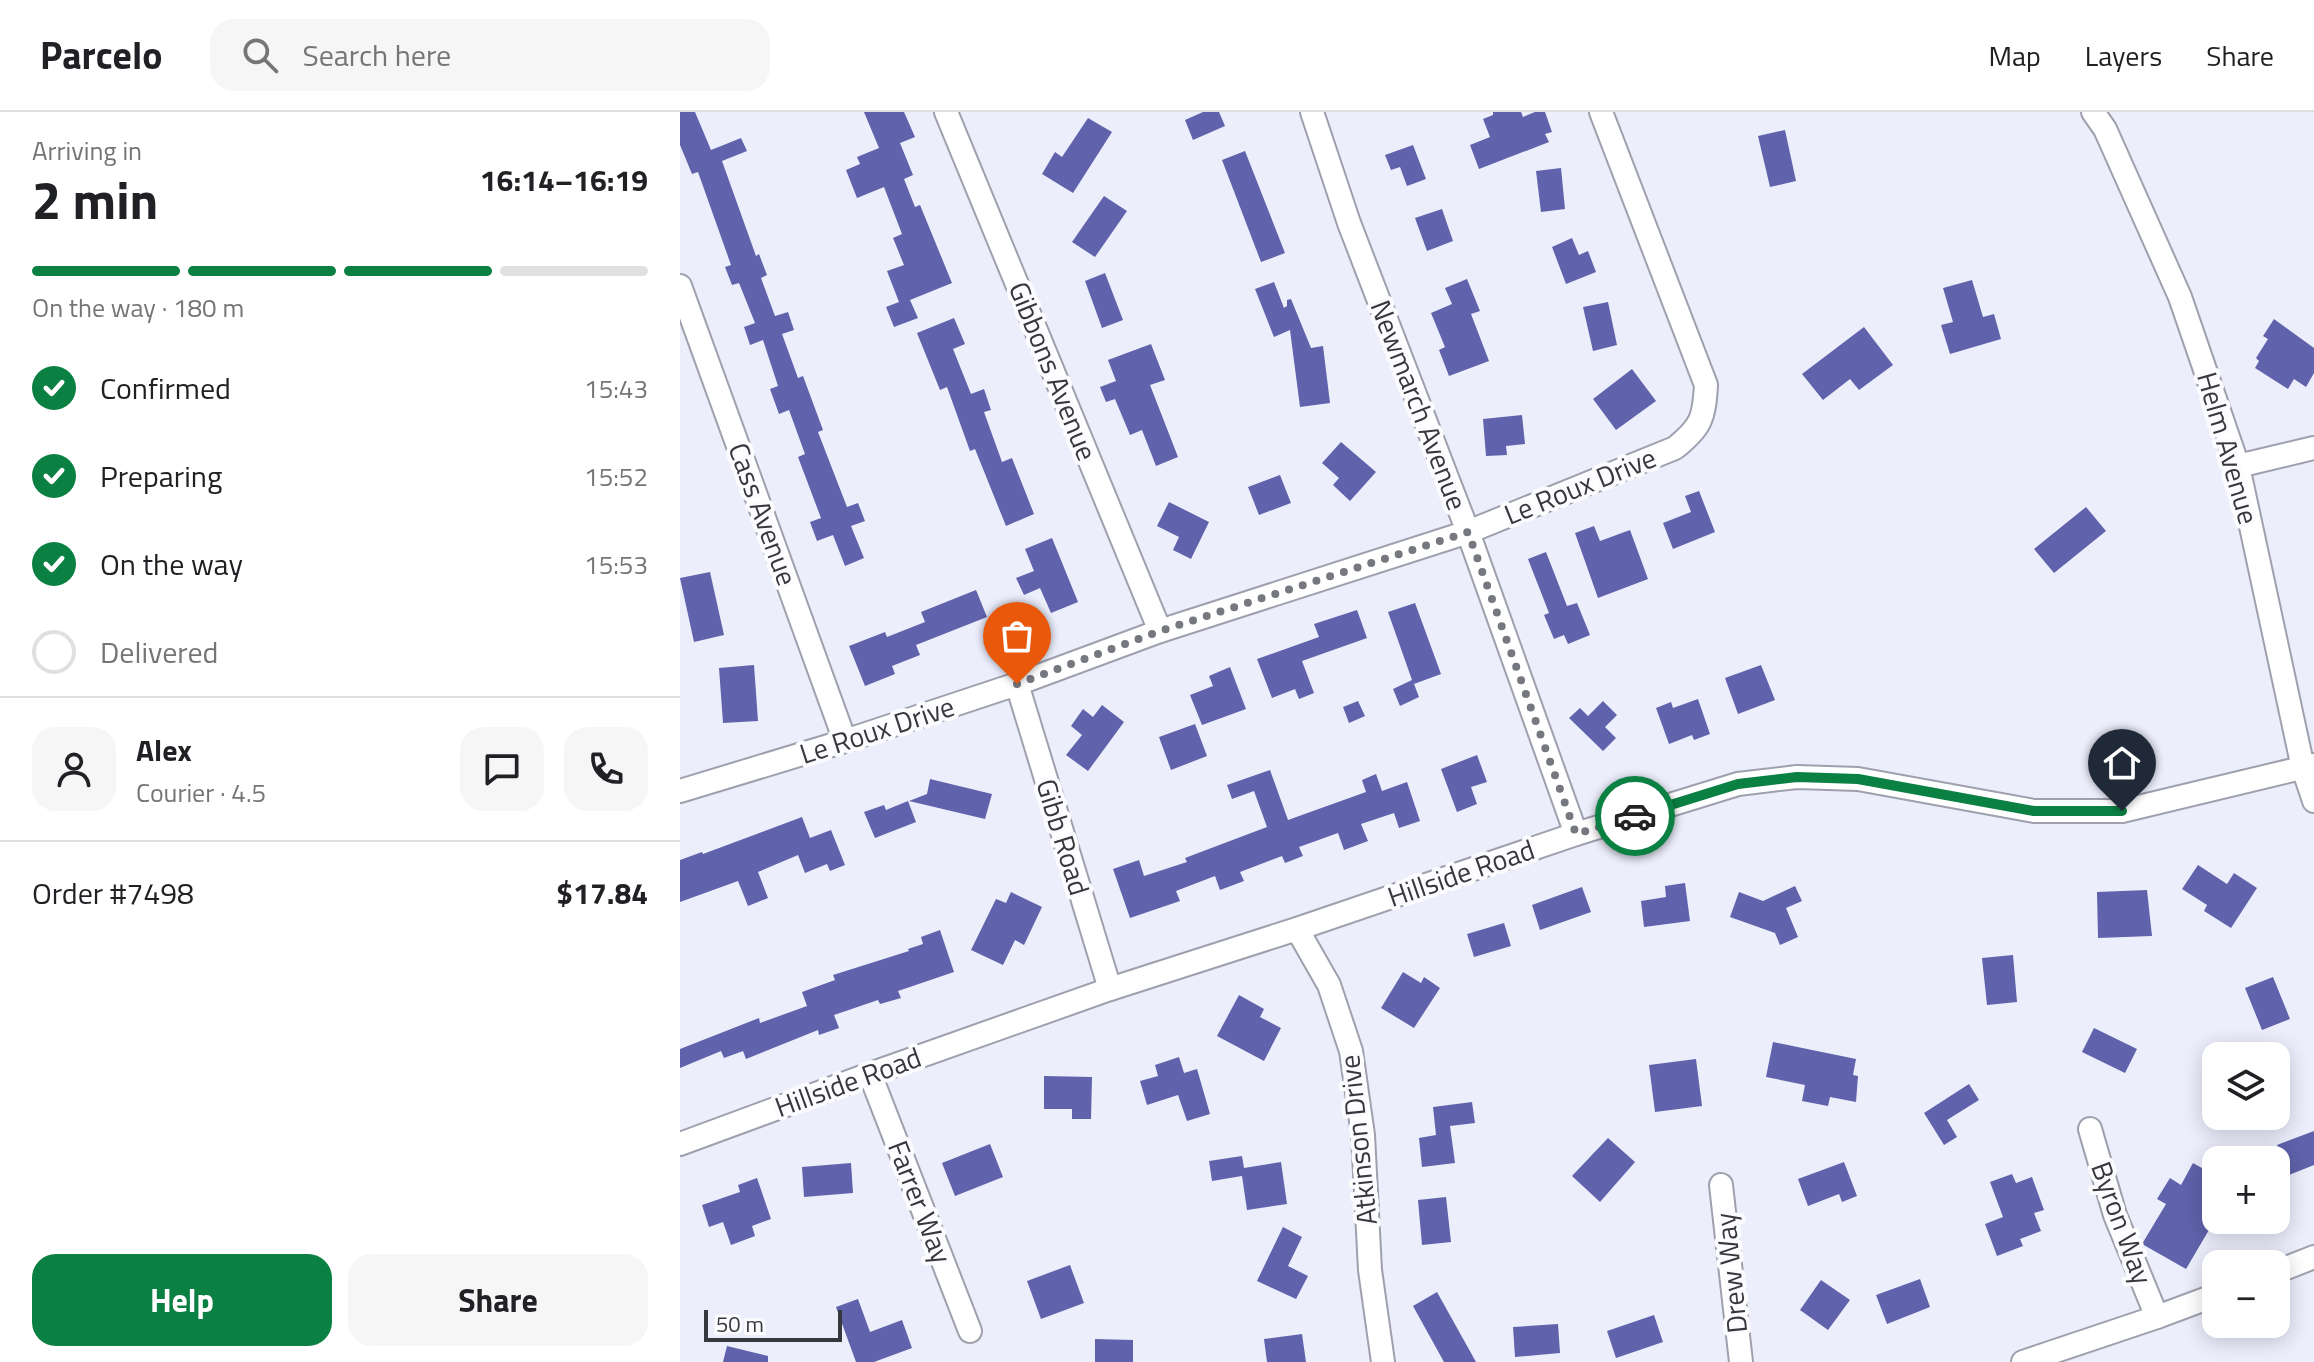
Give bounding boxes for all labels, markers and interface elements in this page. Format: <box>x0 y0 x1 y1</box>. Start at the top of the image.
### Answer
search box <box>210 19 770 91</box>
text: Parcelo <box>40 26 162 84</box>
text: Search here <box>302 32 451 78</box>
icon: search <box>238 33 282 77</box>
text: Map <box>1988 34 2041 77</box>
text: Layers <box>2085 34 2162 77</box>
text: Share <box>2206 34 2274 77</box>
text: Arriving in <box>32 131 142 170</box>
text: 16:14–16:19 <box>480 157 648 203</box>
text: 2 min <box>32 160 158 239</box>
street label: Gibbons Avenue <box>998 275 1109 467</box>
text: On the way · 180 m <box>32 288 244 327</box>
street label: Newmarch Avenue <box>1360 294 1479 516</box>
text: Confirmed <box>100 365 231 411</box>
icon: check <box>32 366 76 410</box>
street label: Helm Avenue <box>2186 367 2271 529</box>
text: 15:43 <box>584 369 648 408</box>
street label: Cass Avenue <box>718 436 809 591</box>
street label: Le Roux Drive <box>1497 436 1662 535</box>
text: Preparing <box>100 453 222 499</box>
icon: check <box>32 454 76 498</box>
text: 15:52 <box>584 457 648 496</box>
text: On the way <box>100 541 243 587</box>
icon: check <box>32 542 76 586</box>
text: 15:53 <box>584 545 648 584</box>
pin <box>983 602 1051 684</box>
icon: bag <box>995 614 1039 658</box>
text: Delivered <box>100 629 218 675</box>
street label: Le Roux Drive <box>794 684 960 775</box>
button: person <box>32 727 116 811</box>
text: Alex <box>136 727 192 773</box>
button: chat <box>460 727 544 811</box>
button: phone <box>564 727 648 811</box>
pin <box>2088 729 2156 811</box>
icon: home <box>2100 741 2144 785</box>
text: Courier · 4.5 <box>136 773 266 812</box>
street label: Gibb Road <box>1025 773 1102 900</box>
courier <box>1595 776 1675 856</box>
icon: car <box>1613 794 1657 838</box>
street label: Hillside Road <box>1382 827 1540 918</box>
text: Order #7498 <box>32 870 194 916</box>
text: $17.84 <box>556 870 648 916</box>
street label: Hillside Road <box>769 1035 927 1128</box>
map controls <box>2202 1042 2290 1338</box>
button: layers <box>2202 1042 2290 1130</box>
street label: Atkinson Drive <box>1327 1053 1388 1227</box>
street label: Farrer Way <box>877 1134 964 1270</box>
button: + <box>2202 1146 2290 1234</box>
street label: Byron Way <box>2080 1155 2165 1290</box>
street label: Drew Way <box>1703 1211 1758 1335</box>
button: − <box>2202 1250 2290 1338</box>
button: Help <box>32 1254 332 1346</box>
button: Share <box>348 1254 648 1346</box>
scale bar <box>704 1306 842 1342</box>
text: 50 m <box>716 1307 764 1341</box>

